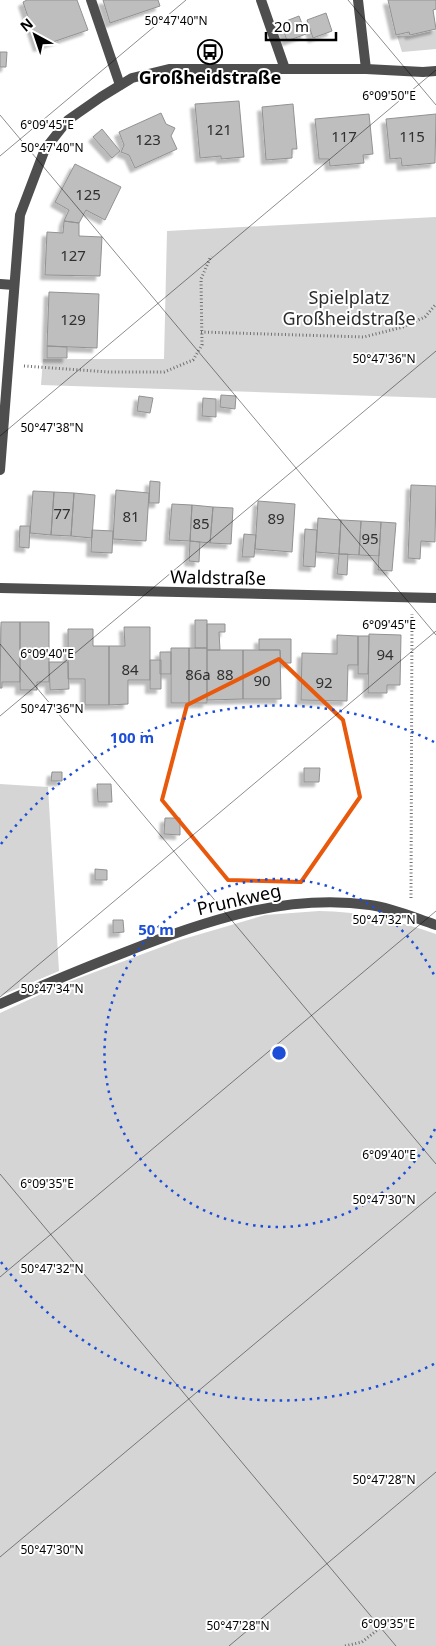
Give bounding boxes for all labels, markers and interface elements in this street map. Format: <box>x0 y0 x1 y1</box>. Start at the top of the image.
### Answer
north arrow <box>10 10 60 60</box>
scale bar <box>266 10 336 42</box>
text: 50°47'40"N <box>144 12 208 29</box>
text: N <box>16 14 37 36</box>
text: 20 m <box>274 16 309 36</box>
bus stop icon: Großheidstraße <box>197 39 223 65</box>
place label: Großheidstraße <box>139 65 281 89</box>
text: 6°09'50"E <box>362 87 416 104</box>
text: 6°09'45"E <box>20 116 74 133</box>
house number: 121 <box>206 119 232 139</box>
house number: 117 <box>331 126 357 146</box>
house number: 115 <box>399 126 425 146</box>
house number: 123 <box>135 129 161 149</box>
text: 50°47'40"N <box>20 139 84 156</box>
house number: 125 <box>75 184 101 204</box>
house number: 127 <box>60 245 86 265</box>
park label: Spielplatz Großheidstraße <box>282 285 416 330</box>
house number: 129 <box>60 309 86 329</box>
text: 50°47'36"N <box>352 350 416 367</box>
text: 50°47'38"N <box>20 419 84 436</box>
house number: 77 <box>53 503 71 523</box>
house number: 81 <box>122 506 140 526</box>
house number: 89 <box>267 508 285 528</box>
house number: 85 <box>192 513 210 533</box>
house number: 95 <box>361 528 379 548</box>
street label: Waldstraße <box>170 564 266 590</box>
text: 6°09'45"E <box>362 616 416 633</box>
house number: 94 <box>376 644 394 664</box>
text: 6°09'40"E <box>20 645 74 662</box>
house number: 84 <box>121 659 139 679</box>
house number: 86a <box>185 664 211 684</box>
house number: 88 <box>216 664 234 684</box>
house number: 90 <box>253 670 271 690</box>
house number: 92 <box>315 672 333 692</box>
text: 50°47'36"N <box>20 700 84 717</box>
text: 100 m <box>110 727 154 747</box>
street label: Prunkweg <box>194 878 283 920</box>
text: 50°47'32"N <box>352 911 416 928</box>
text: 50 m <box>138 919 174 939</box>
text: 50°47'34"N <box>20 980 84 997</box>
centre of rings <box>270 1044 288 1062</box>
text: 6°09'40"E <box>362 1146 416 1163</box>
text: 6°09'35"E <box>20 1175 74 1192</box>
text: 50°47'30"N <box>352 1191 416 1208</box>
text: 50°47'32"N <box>20 1260 84 1277</box>
text: 50°47'28"N <box>352 1471 416 1488</box>
text: 50°47'30"N <box>20 1541 84 1558</box>
text: 6°09'35"E <box>361 1615 415 1632</box>
text: 50°47'28"N <box>206 1617 270 1634</box>

